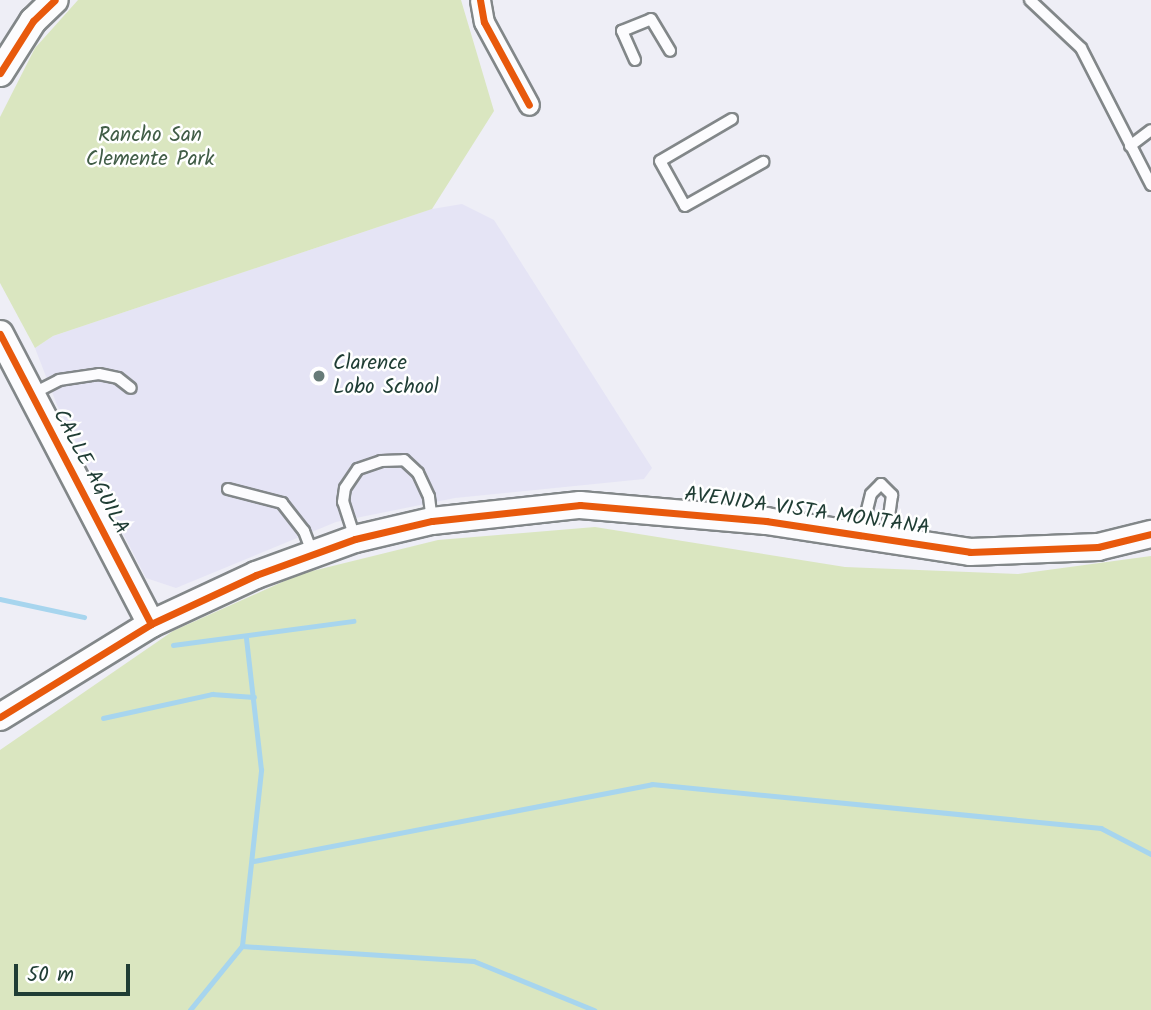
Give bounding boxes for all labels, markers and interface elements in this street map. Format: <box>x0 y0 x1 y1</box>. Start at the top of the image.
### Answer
park label: Rancho San Clemente Park <box>86 123 214 173</box>
place label: Clarence Lobo School <box>333 351 439 401</box>
marker: Clarence Lobo School <box>311 368 327 384</box>
street label: CALLE AGUILA <box>47 405 133 539</box>
street label: AVENIDA VISTA MONTANA <box>683 482 931 542</box>
scale bar <box>18 950 133 994</box>
text: 50 m <box>27 959 74 992</box>

